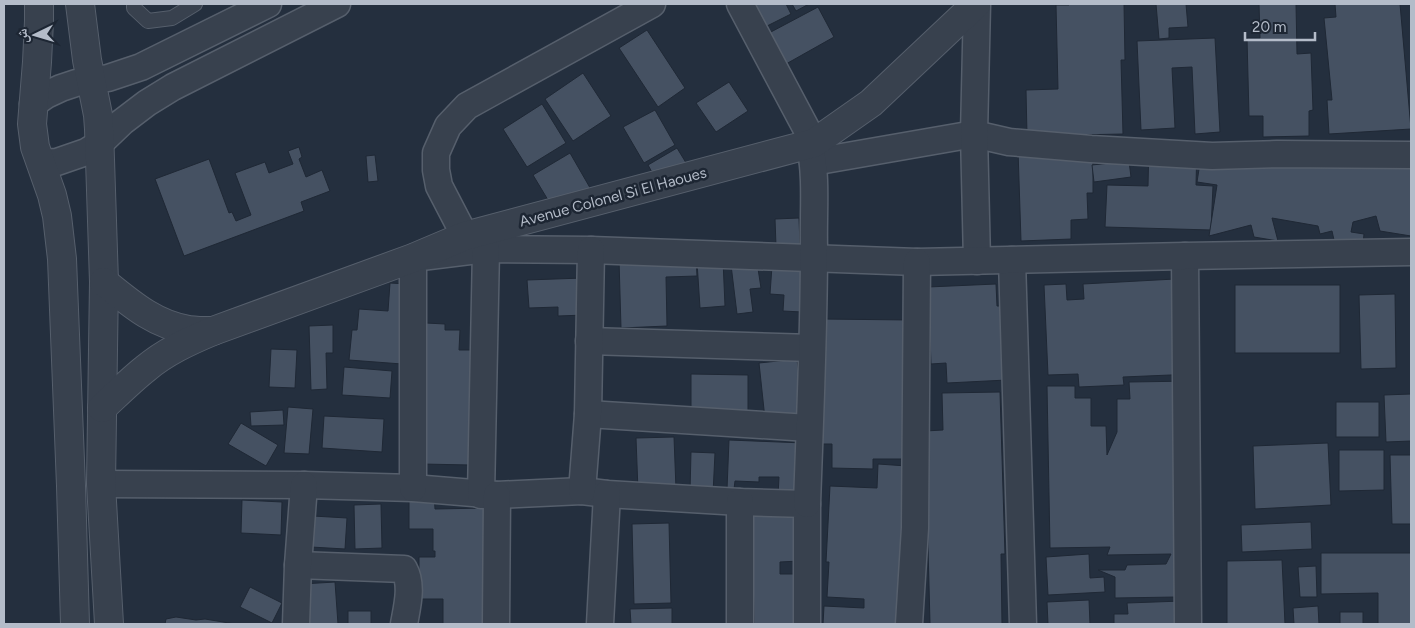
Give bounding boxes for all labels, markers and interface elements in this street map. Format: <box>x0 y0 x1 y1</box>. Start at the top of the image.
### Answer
north arrow <box>10 10 60 60</box>
scale bar <box>1245 10 1315 42</box>
text: 20 m <box>1252 18 1286 36</box>
text: ش <box>13 28 32 44</box>
street label: Avenue Colonel Si El Haoues <box>517 163 709 231</box>

